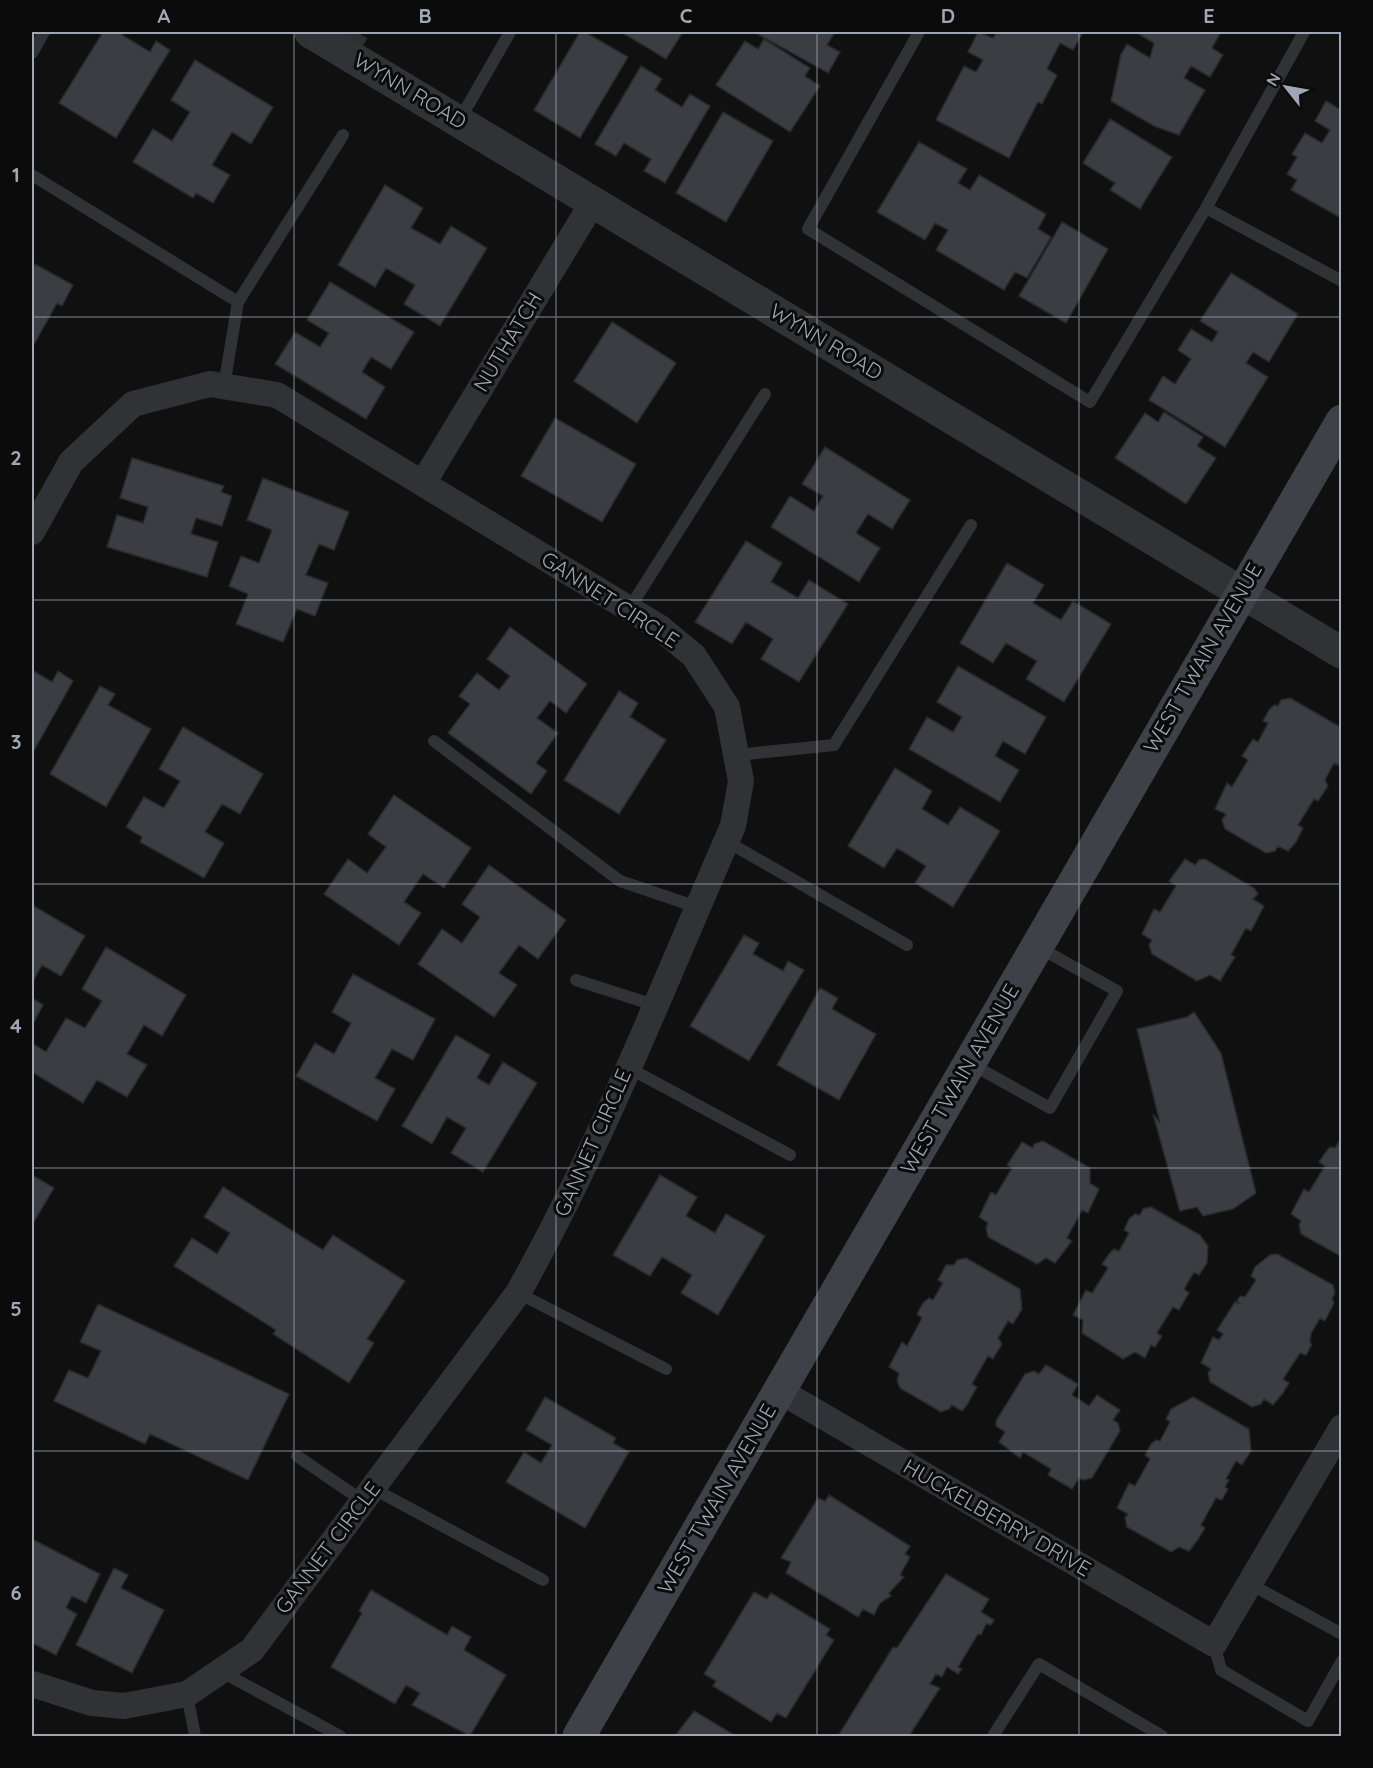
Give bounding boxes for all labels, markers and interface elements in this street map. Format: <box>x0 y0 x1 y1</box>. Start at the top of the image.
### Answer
text: A <box>158 3 171 28</box>
text: B <box>418 3 432 28</box>
text: C <box>680 3 693 28</box>
text: D <box>941 3 955 28</box>
text: E <box>1203 3 1215 28</box>
street label: WYNN ROAD <box>349 46 472 134</box>
north arrow <box>1256 57 1316 117</box>
text: N <box>1262 69 1285 89</box>
text: 1 <box>12 162 20 187</box>
street label: NUTHATCH <box>467 287 547 396</box>
street label: WYNN ROAD <box>765 297 888 385</box>
text: 2 <box>10 445 22 470</box>
street label: GANNET CIRCLE <box>537 545 684 653</box>
street label: WEST TWAIN AVENUE <box>1137 558 1267 757</box>
text: 3 <box>11 729 21 754</box>
street label: WEST TWAIN AVENUE <box>894 979 1024 1178</box>
text: 4 <box>10 1013 22 1038</box>
street label: GANNET CIRCLE <box>548 1065 636 1220</box>
text: 5 <box>10 1296 22 1321</box>
street label: WEST TWAIN AVENUE <box>651 1399 781 1598</box>
street label: HUCKELBERRY DRIVE <box>899 1453 1096 1581</box>
street label: GANNET CIRCLE <box>269 1476 385 1619</box>
text: 6 <box>10 1580 22 1605</box>

